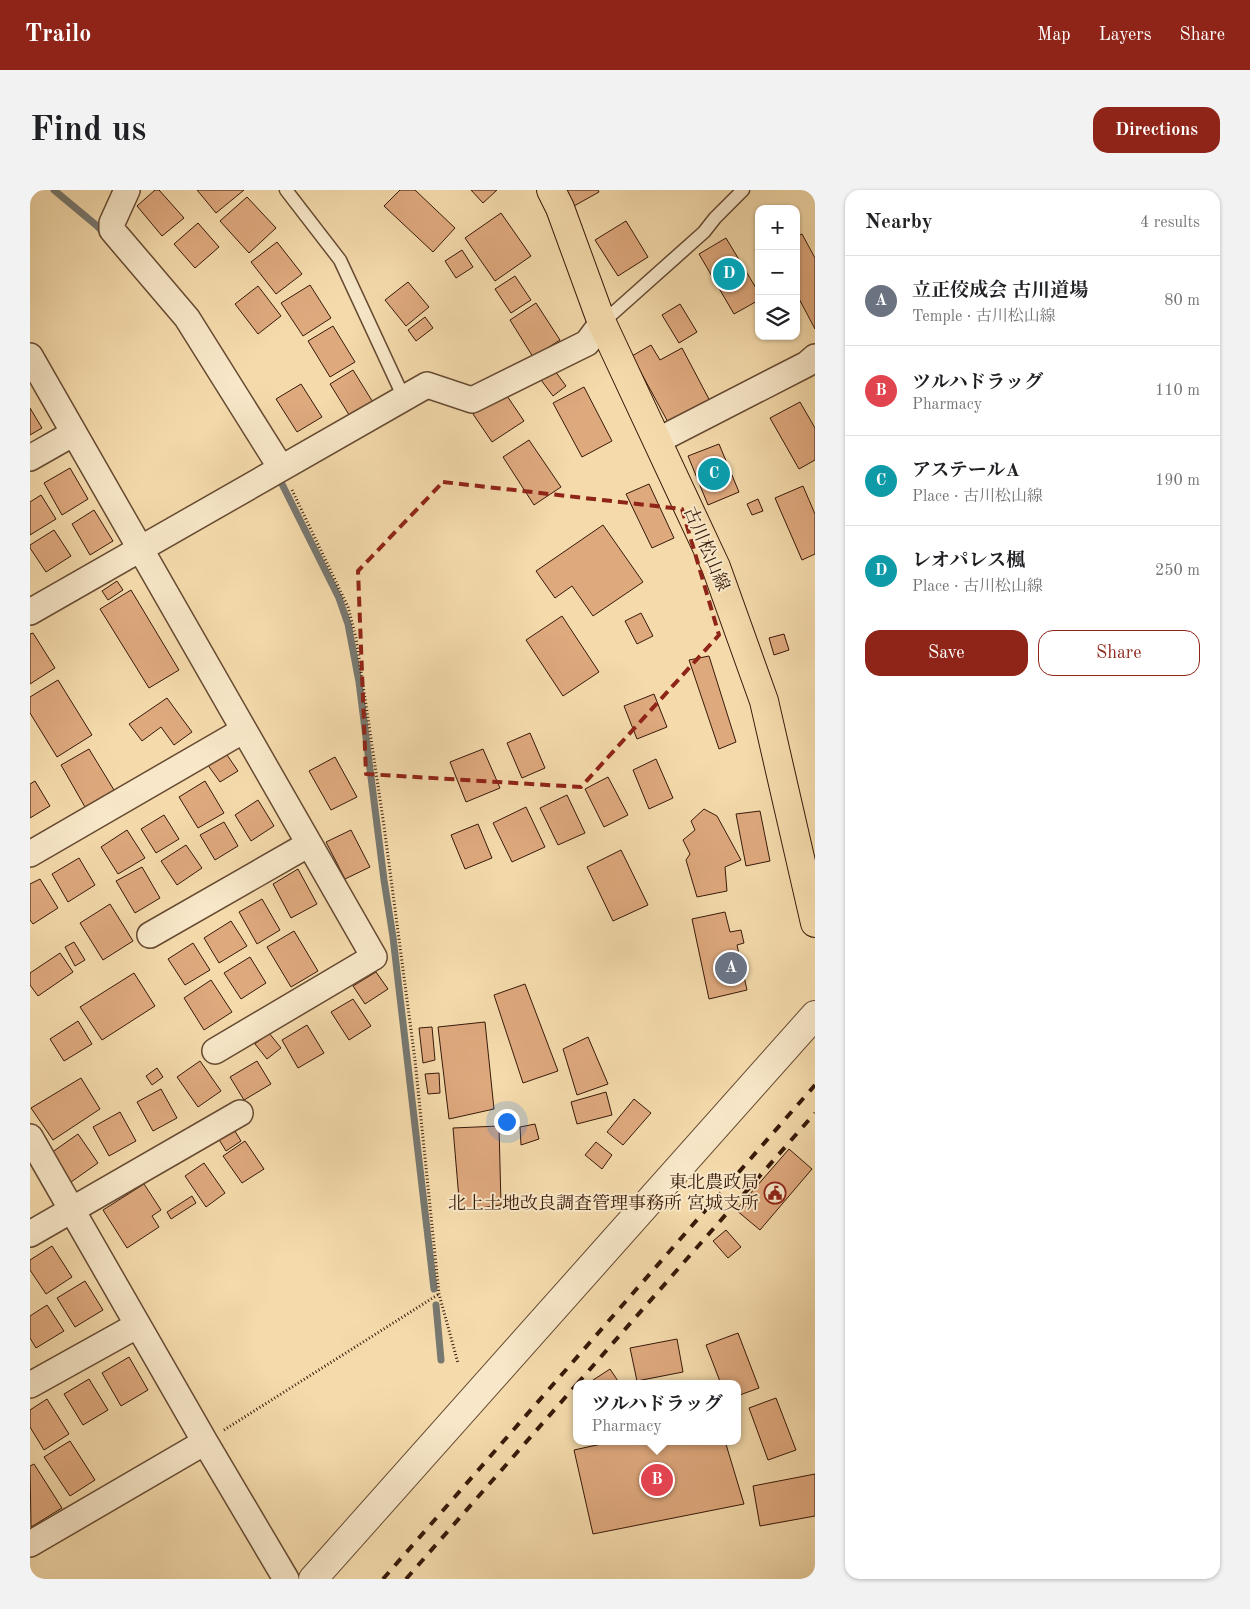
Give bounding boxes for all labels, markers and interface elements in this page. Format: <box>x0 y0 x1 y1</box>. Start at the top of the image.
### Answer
text: Trailo <box>25 23 91 47</box>
text: Map <box>1037 26 1071 44</box>
text: Layers <box>1099 26 1151 44</box>
text: Share <box>1179 26 1225 44</box>
button: Directions <box>1093 107 1220 153</box>
text: Find us <box>30 113 146 148</box>
map controls <box>755 205 800 340</box>
button: + <box>755 205 800 250</box>
text: Nearby <box>865 212 933 233</box>
text: 4 results <box>1140 215 1200 231</box>
button: − <box>755 250 800 295</box>
pin: D <box>713 255 745 293</box>
text: 立正佼成会 古川道場 <box>912 282 1088 301</box>
text: A <box>875 293 887 309</box>
text: 80 m <box>1164 293 1200 309</box>
button: layers <box>755 295 800 340</box>
text: Temple · 古川松山線 <box>912 309 1056 325</box>
text: ツルハドラッグ <box>912 374 1043 393</box>
text: B <box>875 383 887 399</box>
text: 110 m <box>1155 383 1200 399</box>
text: Pharmacy <box>912 397 982 413</box>
pin: C <box>698 455 730 493</box>
text: アステールA <box>912 462 1020 481</box>
text: C <box>876 473 886 489</box>
text: 190 m <box>1155 473 1200 489</box>
text: Place · 古川松山線 <box>912 489 1043 505</box>
street label: 古川松山線 <box>680 503 734 594</box>
text: レオパレス楓 <box>912 552 1025 571</box>
text: D <box>875 563 887 579</box>
text: 250 m <box>1155 563 1200 579</box>
text: Place · 古川松山線 <box>912 579 1043 595</box>
button: Save <box>865 630 1028 676</box>
button: Share <box>1038 630 1200 676</box>
pin: A <box>715 949 747 987</box>
your location <box>494 1109 520 1135</box>
place label: 東北農政局 北上土地改良調査管理事務所 宮城支所 <box>448 1172 759 1213</box>
public building icon: 東北農政局 北上土地改良調査管理事務所 宮城支所 <box>763 1181 787 1205</box>
popup <box>573 1380 741 1445</box>
text: ツルハドラッグ <box>592 1396 722 1415</box>
text: Pharmacy <box>592 1419 662 1435</box>
pin: B <box>641 1461 673 1499</box>

